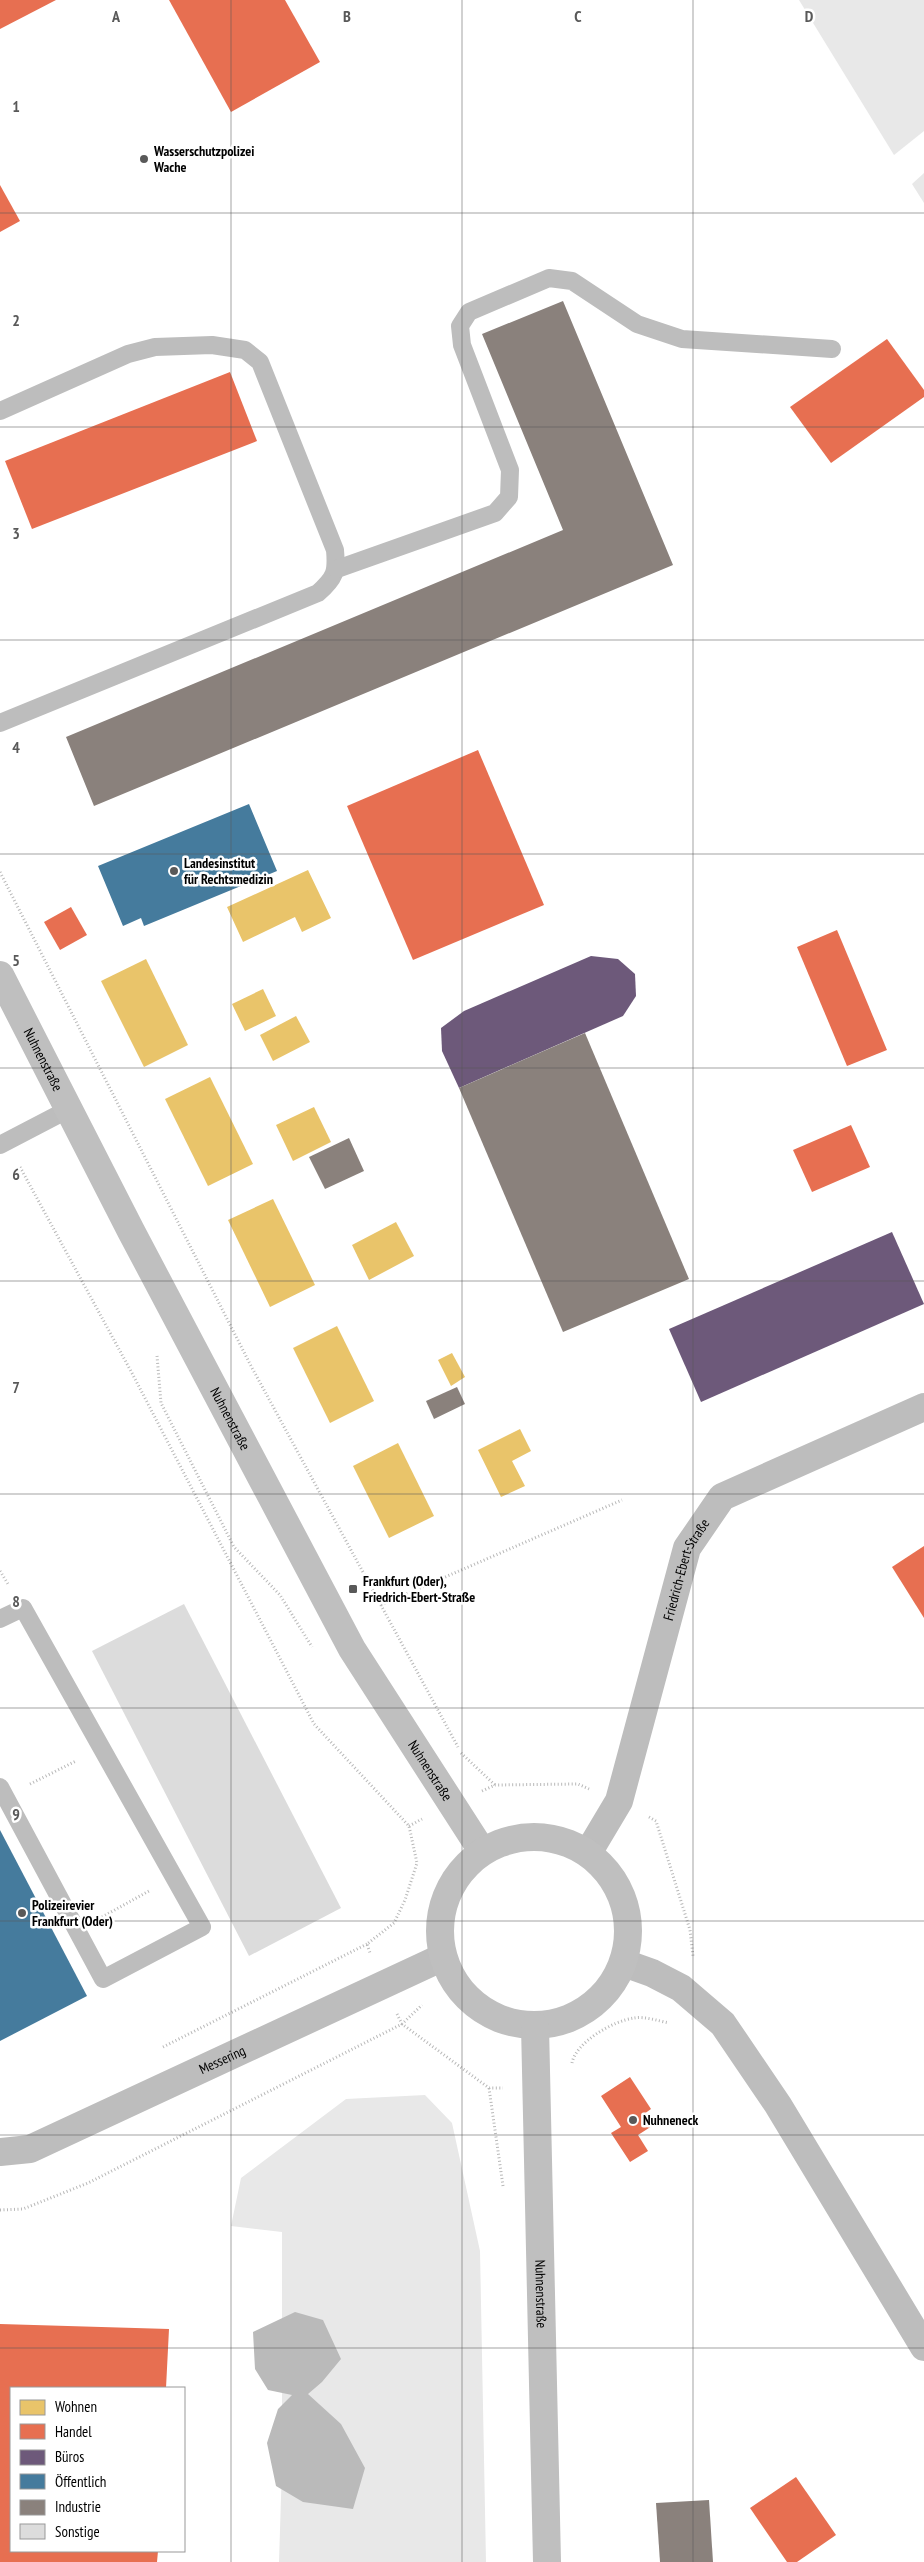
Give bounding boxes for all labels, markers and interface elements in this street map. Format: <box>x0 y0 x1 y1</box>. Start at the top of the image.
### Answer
text: A <box>111 6 121 26</box>
text: B <box>343 6 351 26</box>
text: C <box>574 6 582 26</box>
text: D <box>805 6 814 26</box>
text: 1 <box>12 96 20 116</box>
place label: Wasserschutzpolizei Wache <box>153 142 254 176</box>
marker: Wasserschutzpolizei Wache <box>138 153 150 165</box>
text: 2 <box>12 310 20 330</box>
text: 3 <box>12 523 20 543</box>
text: 4 <box>12 737 20 757</box>
place label: Landesinstitut für Rechtsmedizin <box>184 854 273 888</box>
marker: Landesinstitut für Rechtsmedizin <box>168 865 180 877</box>
text: 5 <box>12 950 20 970</box>
street label: Nuhnenstraße <box>20 1025 67 1094</box>
text: 6 <box>12 1164 20 1184</box>
text: 7 <box>12 1377 20 1397</box>
street label: Nuhnenstraße <box>206 1384 254 1454</box>
street label: Friedrich-Ebert-Straße <box>659 1515 714 1622</box>
place label: Frankfurt (Oder), Friedrich-Ebert-Straße <box>363 1572 475 1606</box>
marker: Frankfurt (Oder), Friedrich-Ebert-Straße <box>347 1583 359 1595</box>
text: 8 <box>12 1591 20 1611</box>
street label: Nuhnenstraße <box>404 1737 456 1804</box>
text: 9 <box>12 1804 20 1824</box>
place label: Polizeirevier Frankfurt (Oder) <box>32 1896 113 1930</box>
marker: Polizeirevier Frankfurt (Oder) <box>16 1907 28 1919</box>
street label: Messering <box>196 2041 248 2078</box>
place label: Nuhneneck <box>643 2111 699 2129</box>
marker: Nuhneneck <box>627 2114 639 2126</box>
street label: Nuhnenstraße <box>531 2259 551 2329</box>
legend <box>10 2387 185 2552</box>
text: Wohnen <box>55 2397 97 2416</box>
text: Handel <box>55 2422 92 2441</box>
text: Büros <box>55 2447 84 2466</box>
text: Öffentlich <box>55 2472 106 2491</box>
text: Industrie <box>55 2497 101 2516</box>
text: Sonstige <box>55 2522 100 2541</box>

